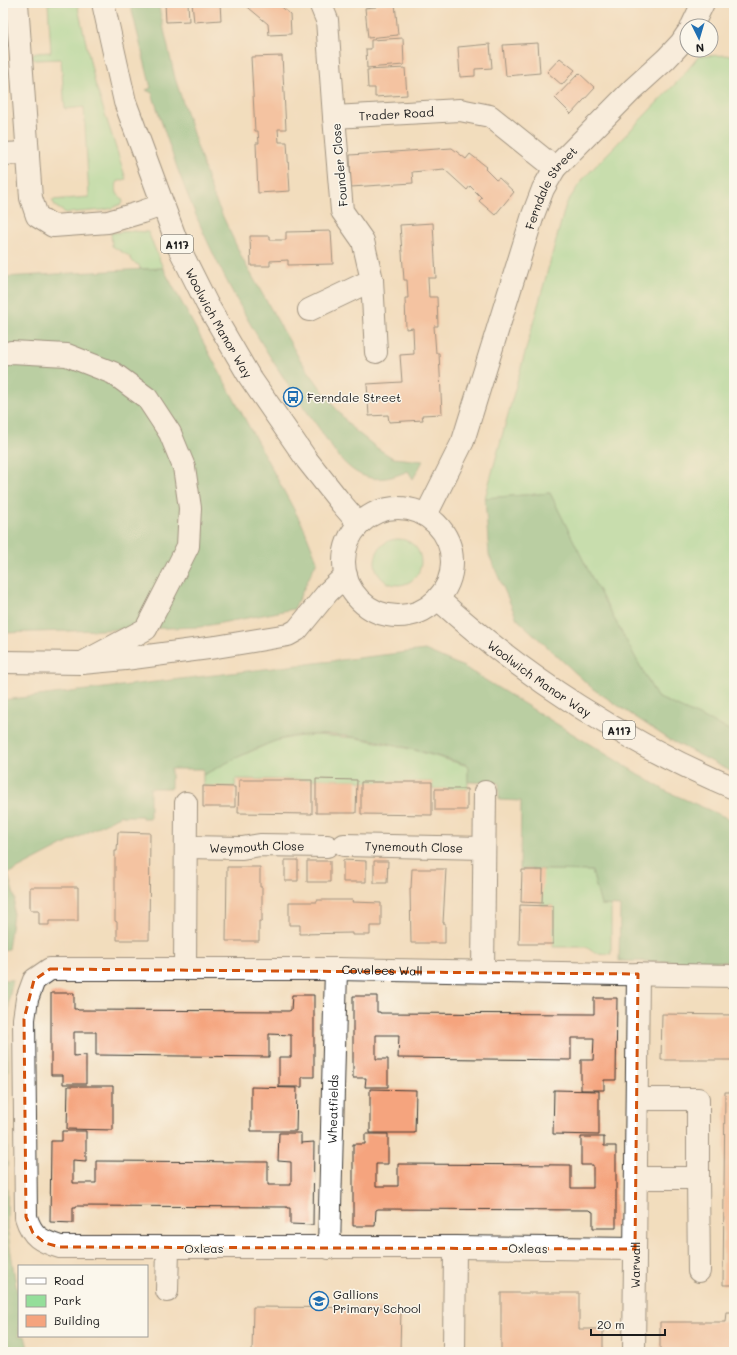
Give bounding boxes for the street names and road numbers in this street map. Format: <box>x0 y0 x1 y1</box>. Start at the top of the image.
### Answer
street label: Trader Road <box>358 103 435 124</box>
street label: Founder Close <box>327 123 351 207</box>
street label: Ferndale Street <box>521 143 580 231</box>
road number: A117 <box>161 235 193 253</box>
street label: Woolwich Manor Way <box>182 265 256 381</box>
street label: Woolwich Manor Way <box>484 636 594 720</box>
road number: A117 <box>603 721 635 739</box>
street label: Weymouth Close <box>209 837 305 856</box>
street label: Tynemouth Close <box>365 837 463 856</box>
street label: Covelees Wall <box>341 961 423 979</box>
street label: Wheatfields <box>324 1074 341 1144</box>
street label: Oxleas <box>184 1240 224 1256</box>
street label: Oxleas <box>508 1240 548 1256</box>
street label: Warwall <box>627 1241 643 1289</box>

